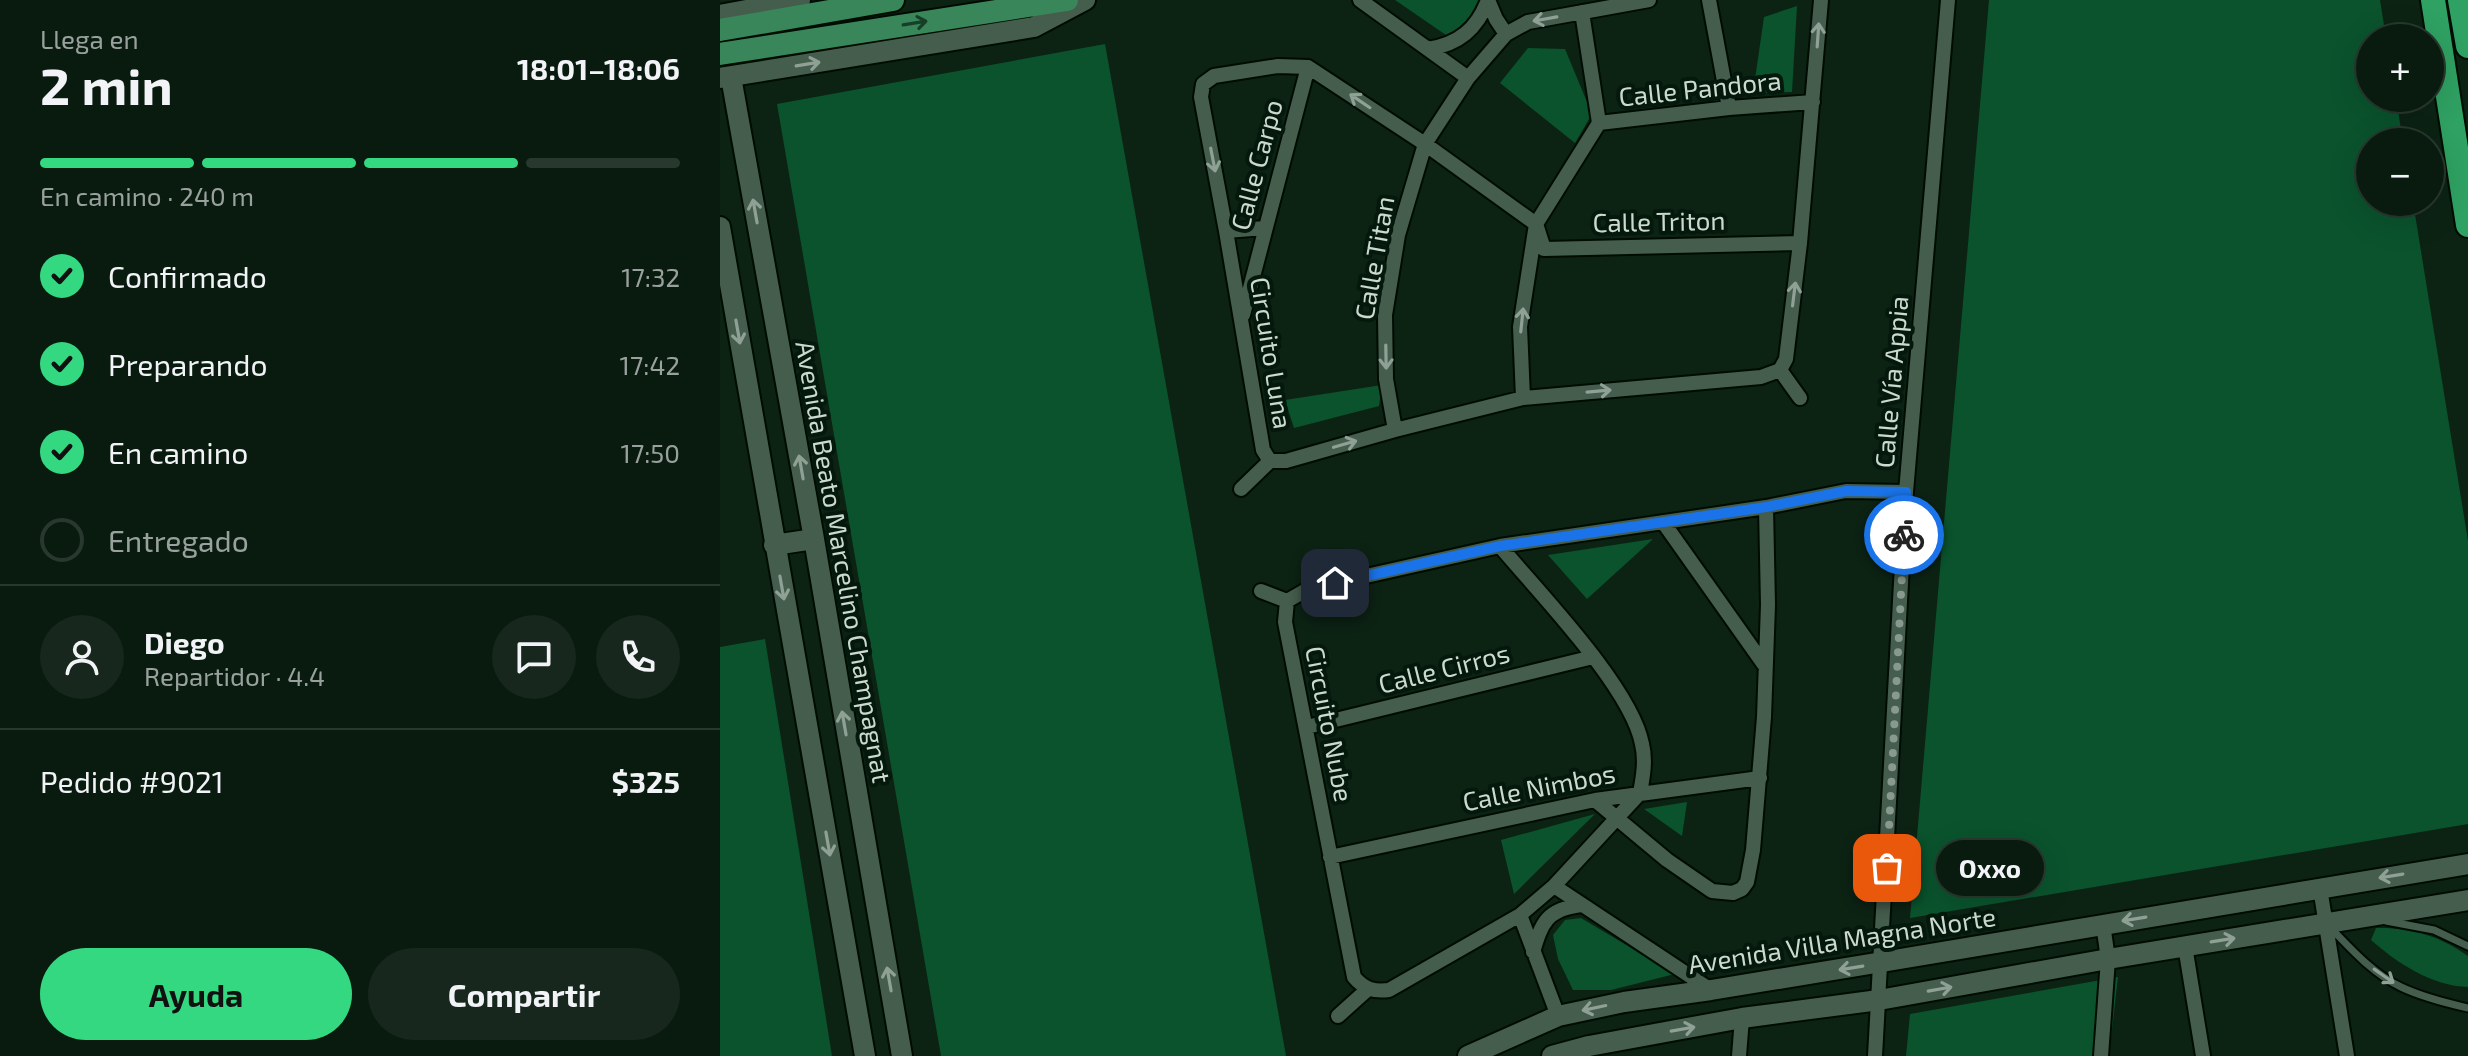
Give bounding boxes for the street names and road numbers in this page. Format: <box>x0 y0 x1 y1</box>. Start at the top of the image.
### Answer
street label: Calle Pandora <box>1617 64 1783 111</box>
street label: Calle Carpo <box>1223 96 1288 233</box>
street label: Calle Titan <box>1347 194 1400 322</box>
street label: Calle Triton <box>1592 204 1726 237</box>
street label: Circuito Luna <box>1245 275 1300 431</box>
street label: Calle Vía Appia <box>1868 295 1913 469</box>
street label: Avenida Beato Marcelino Champagnat <box>790 338 899 785</box>
street label: Calle Cirros <box>1375 636 1512 699</box>
street label: Circuito Nube <box>1300 643 1361 804</box>
street label: Calle Nimbos <box>1460 757 1618 816</box>
street label: Avenida Villa Magna Norte <box>1686 900 1998 979</box>

